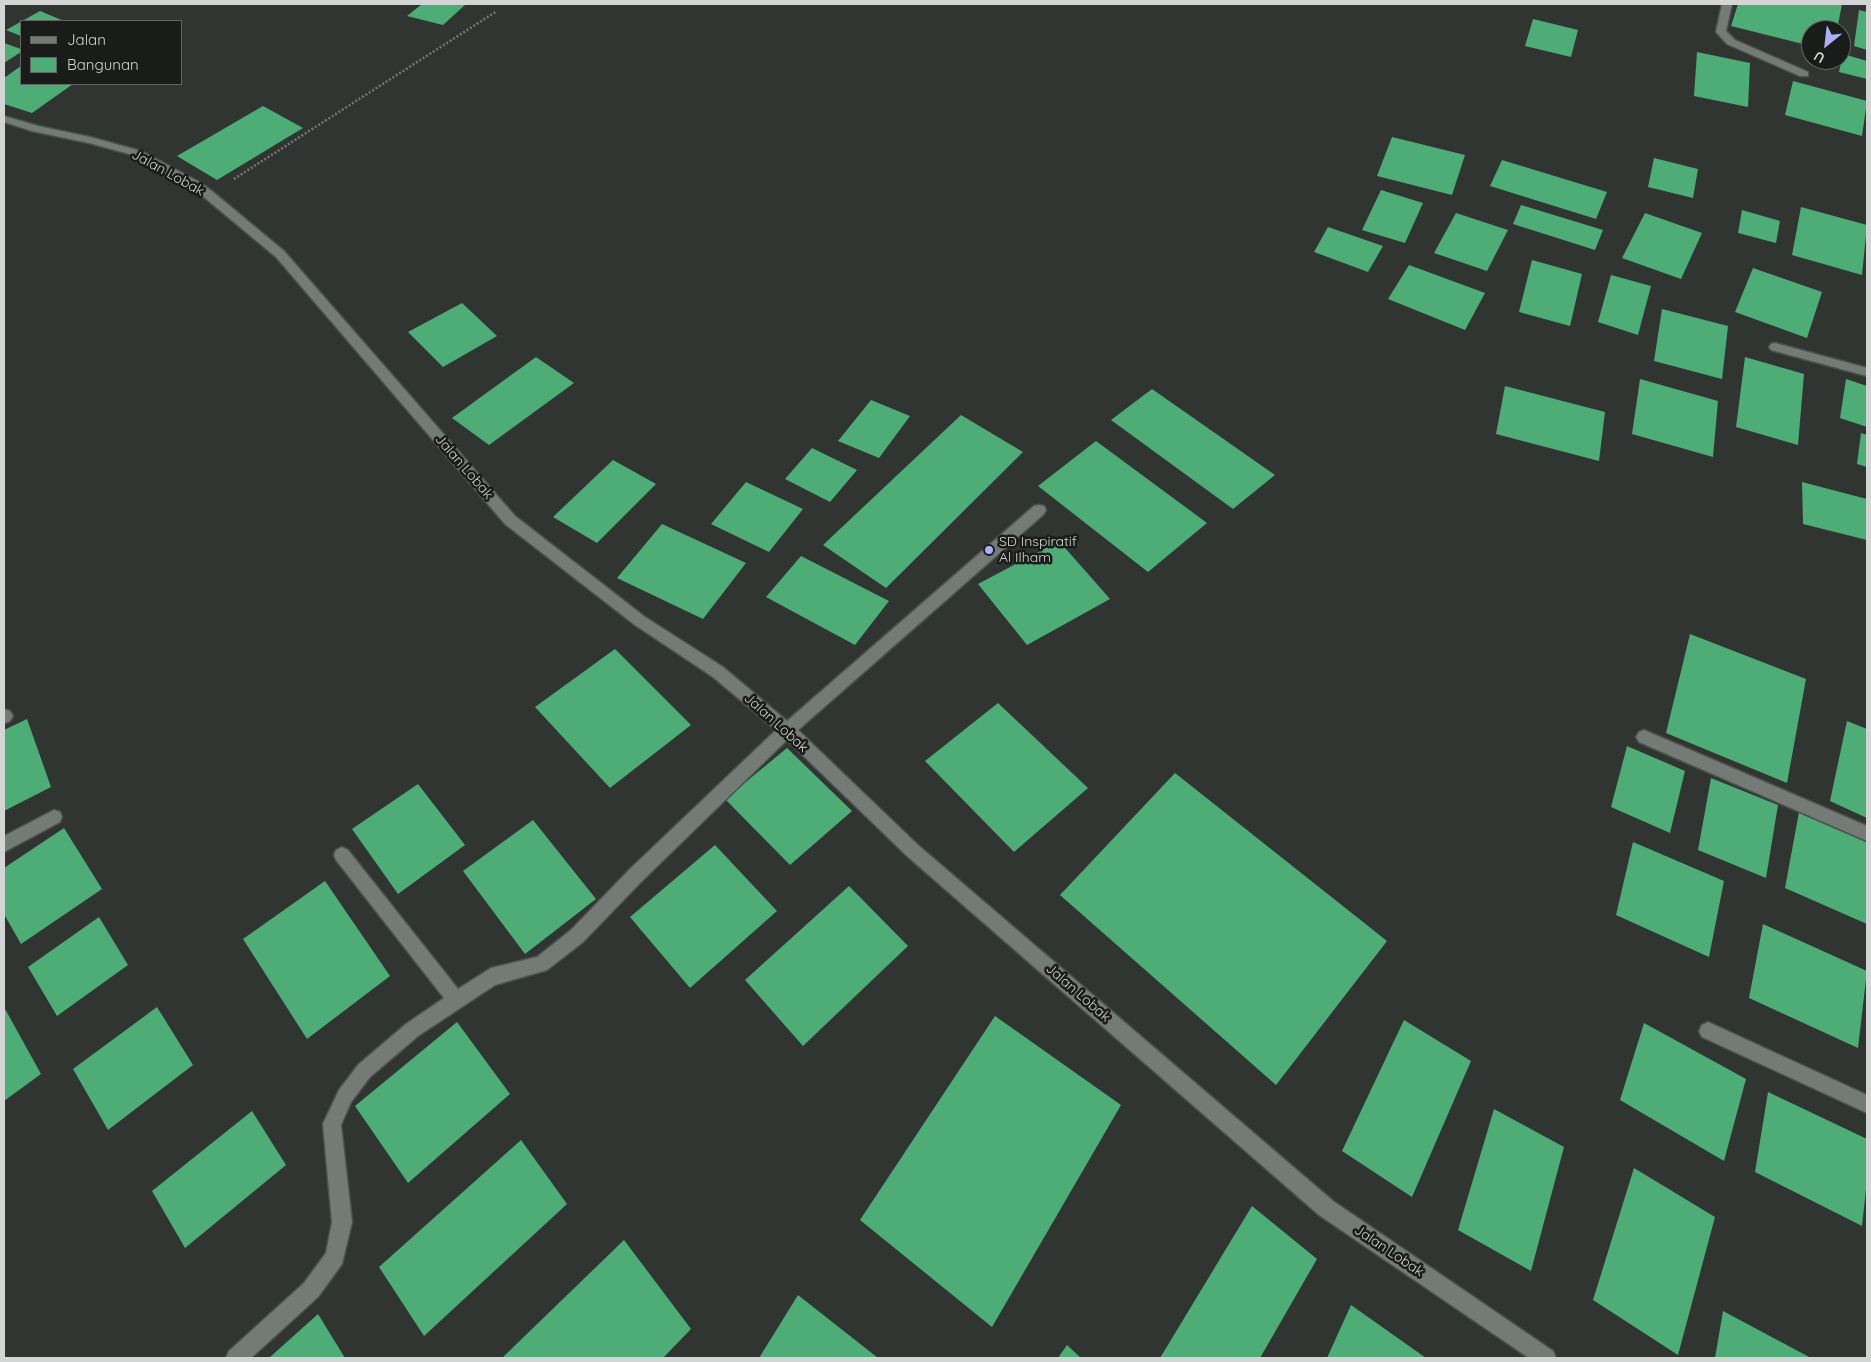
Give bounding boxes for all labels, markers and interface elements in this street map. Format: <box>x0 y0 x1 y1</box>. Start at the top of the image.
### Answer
legend <box>20 20 182 85</box>
north arrow <box>1801 20 1851 70</box>
text: Jalan <box>67 30 106 49</box>
text: U <box>1811 47 1828 68</box>
text: Bangunan <box>67 55 139 74</box>
street label: Jalan Lobak <box>129 146 207 200</box>
street label: Jalan Lobak <box>431 431 497 503</box>
place label: SD Inspiratif Al Ilham <box>999 534 1077 566</box>
marker: SD Inspiratif Al Ilham <box>983 544 995 556</box>
street label: Jalan Lobak <box>740 690 812 756</box>
street label: Jalan Lobak <box>1042 960 1114 1026</box>
street label: Jalan Lobak <box>1351 1222 1427 1280</box>

